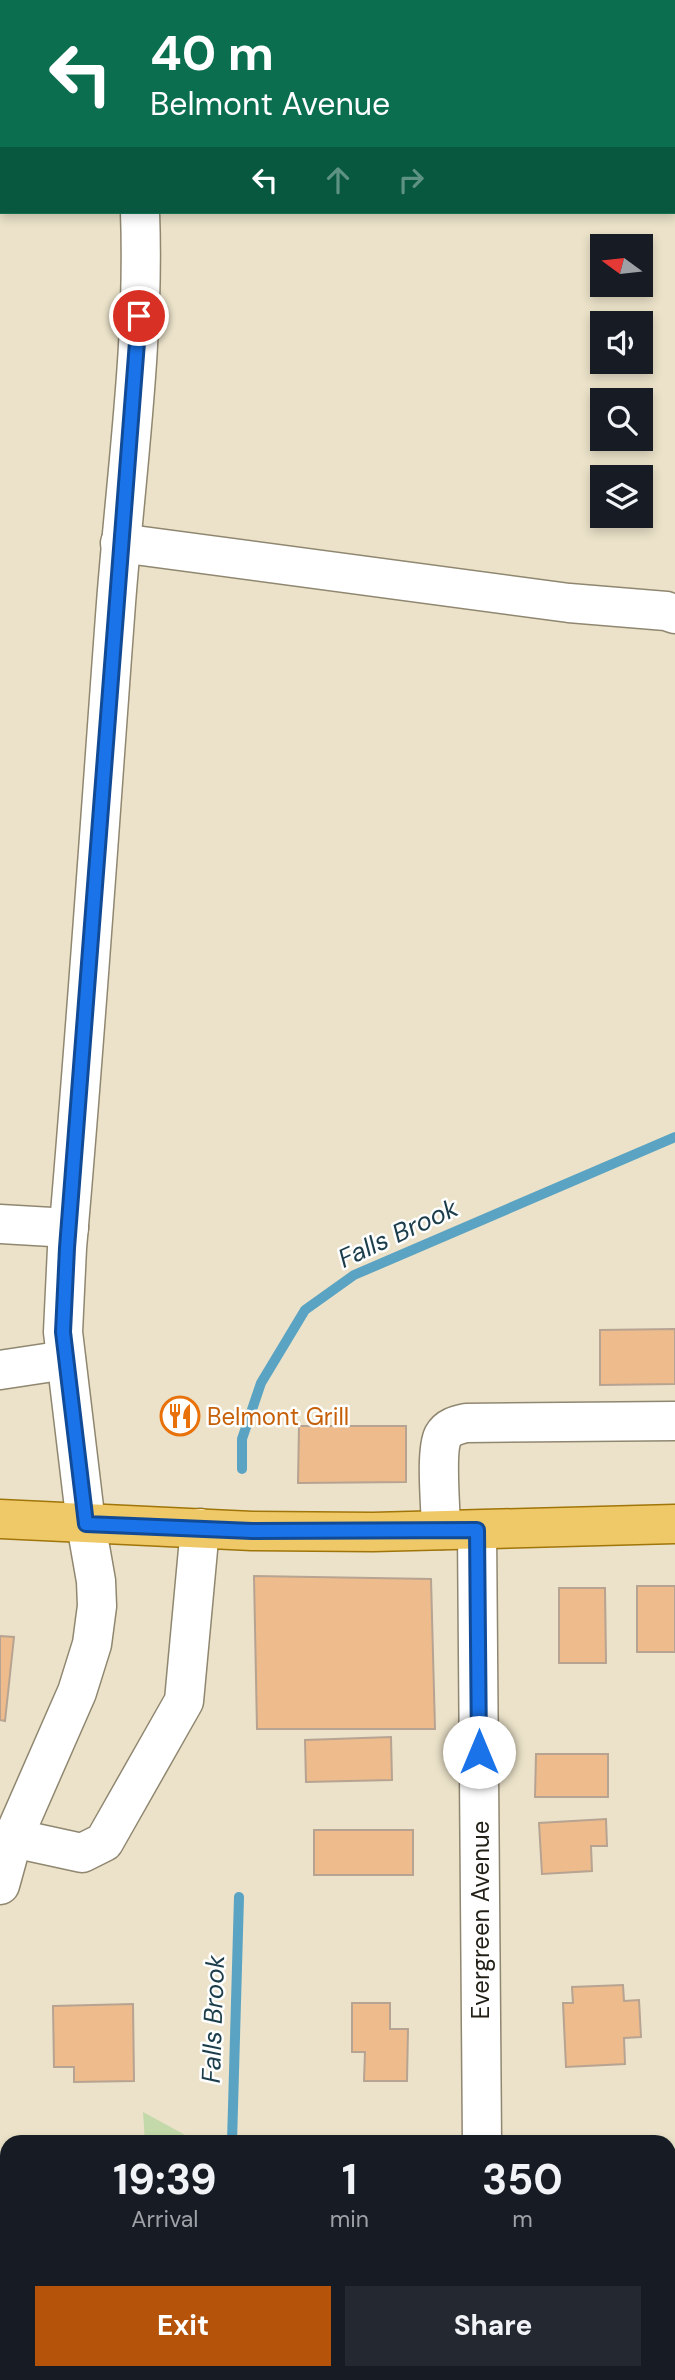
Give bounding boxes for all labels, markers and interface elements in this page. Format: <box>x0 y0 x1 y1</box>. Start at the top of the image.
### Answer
text: 40 m <box>150 21 274 85</box>
icon: left <box>35 28 126 119</box>
text: Belmont Avenue <box>150 83 390 125</box>
icon: left <box>246 161 284 199</box>
icon: ahead <box>319 161 357 199</box>
icon: right <box>392 161 430 199</box>
north arrow <box>590 234 653 298</box>
map controls <box>590 234 653 528</box>
pin <box>109 286 169 346</box>
icon: arrive <box>120 297 158 335</box>
button: sound <box>590 311 653 374</box>
button: search <box>590 388 653 451</box>
button: layers <box>590 465 653 528</box>
water label: Falls Brook <box>333 1190 464 1276</box>
restaurant icon: Belmont Grill <box>159 1395 201 1437</box>
place label: Belmont Grill <box>207 1401 349 1432</box>
position arrow <box>442 1715 516 1789</box>
street label: Evergreen Avenue <box>465 1821 496 2019</box>
water label: Falls Brook <box>194 1954 232 2084</box>
text: 19:39 <box>113 2152 217 2207</box>
text: 1 <box>342 2152 357 2207</box>
text: 350 <box>482 2152 563 2207</box>
text: Arrival <box>131 2204 198 2234</box>
text: min <box>330 2204 369 2234</box>
text: m <box>512 2204 533 2234</box>
button: Exit <box>35 2286 331 2366</box>
button: Share <box>345 2286 641 2366</box>

